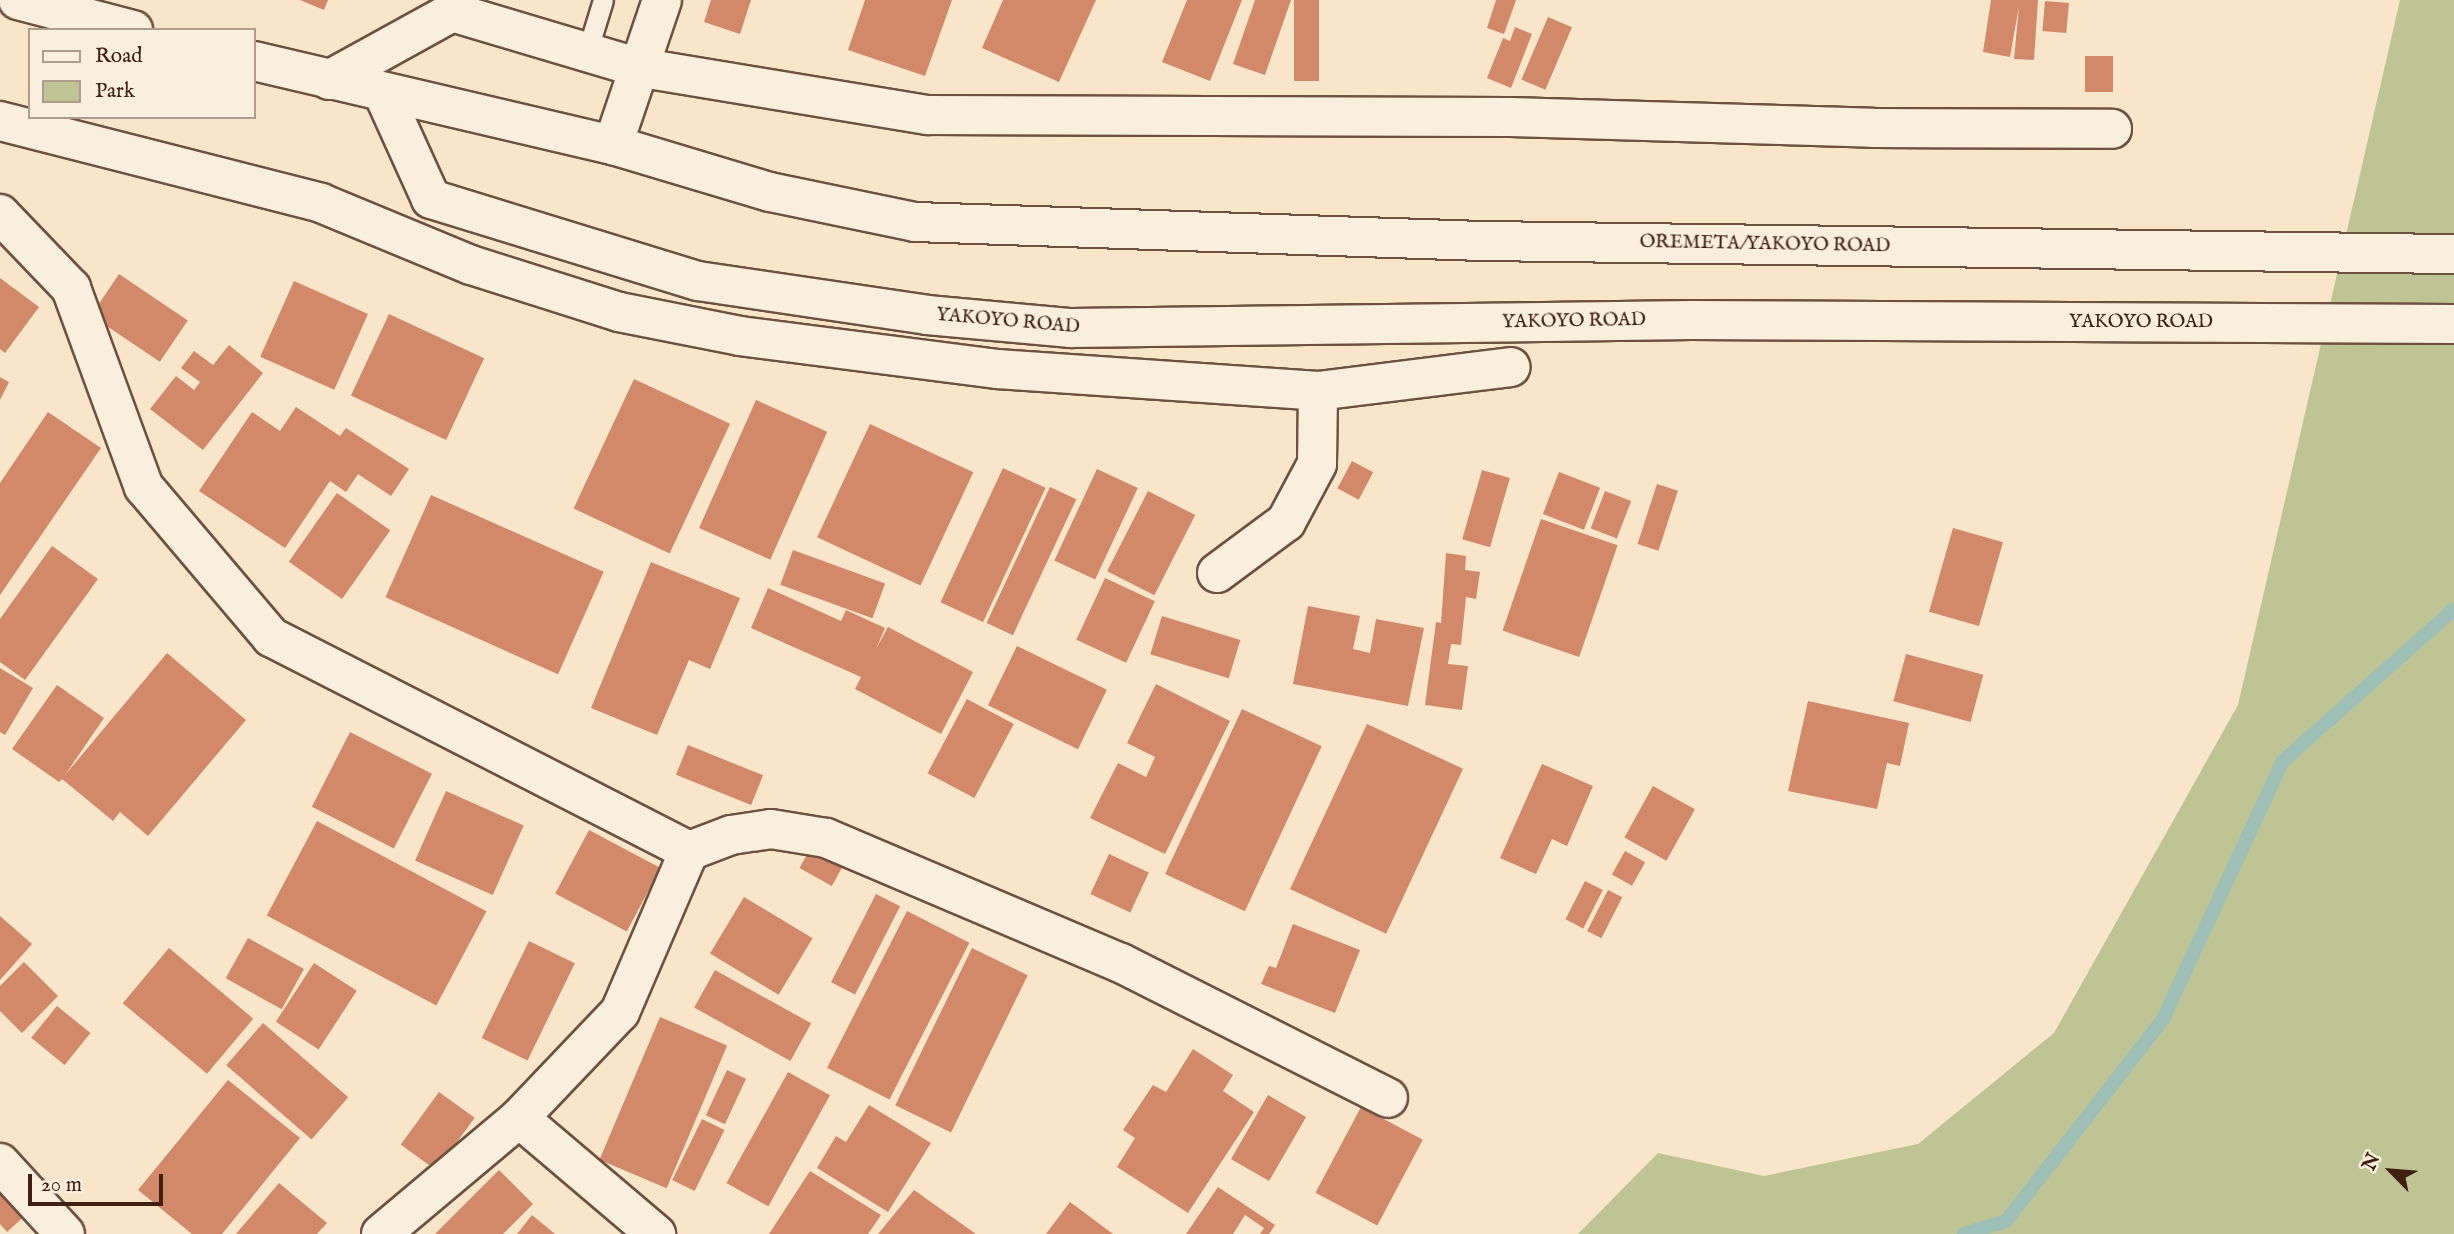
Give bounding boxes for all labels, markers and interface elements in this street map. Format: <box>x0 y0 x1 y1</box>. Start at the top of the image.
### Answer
legend <box>28 28 256 119</box>
text: Road <box>95 43 142 70</box>
text: Park <box>95 78 135 105</box>
street label: OREMETA/YAKOYO ROAD <box>1639 231 1891 259</box>
street label: YAKOYO ROAD <box>935 304 1081 340</box>
street label: YAKOYO ROAD <box>1502 309 1646 335</box>
street label: YAKOYO ROAD <box>2069 312 2213 334</box>
north arrow <box>2356 1136 2426 1206</box>
text: N <box>2358 1150 2386 1175</box>
scale bar <box>32 1160 166 1204</box>
text: 20 m <box>41 1172 82 1199</box>

